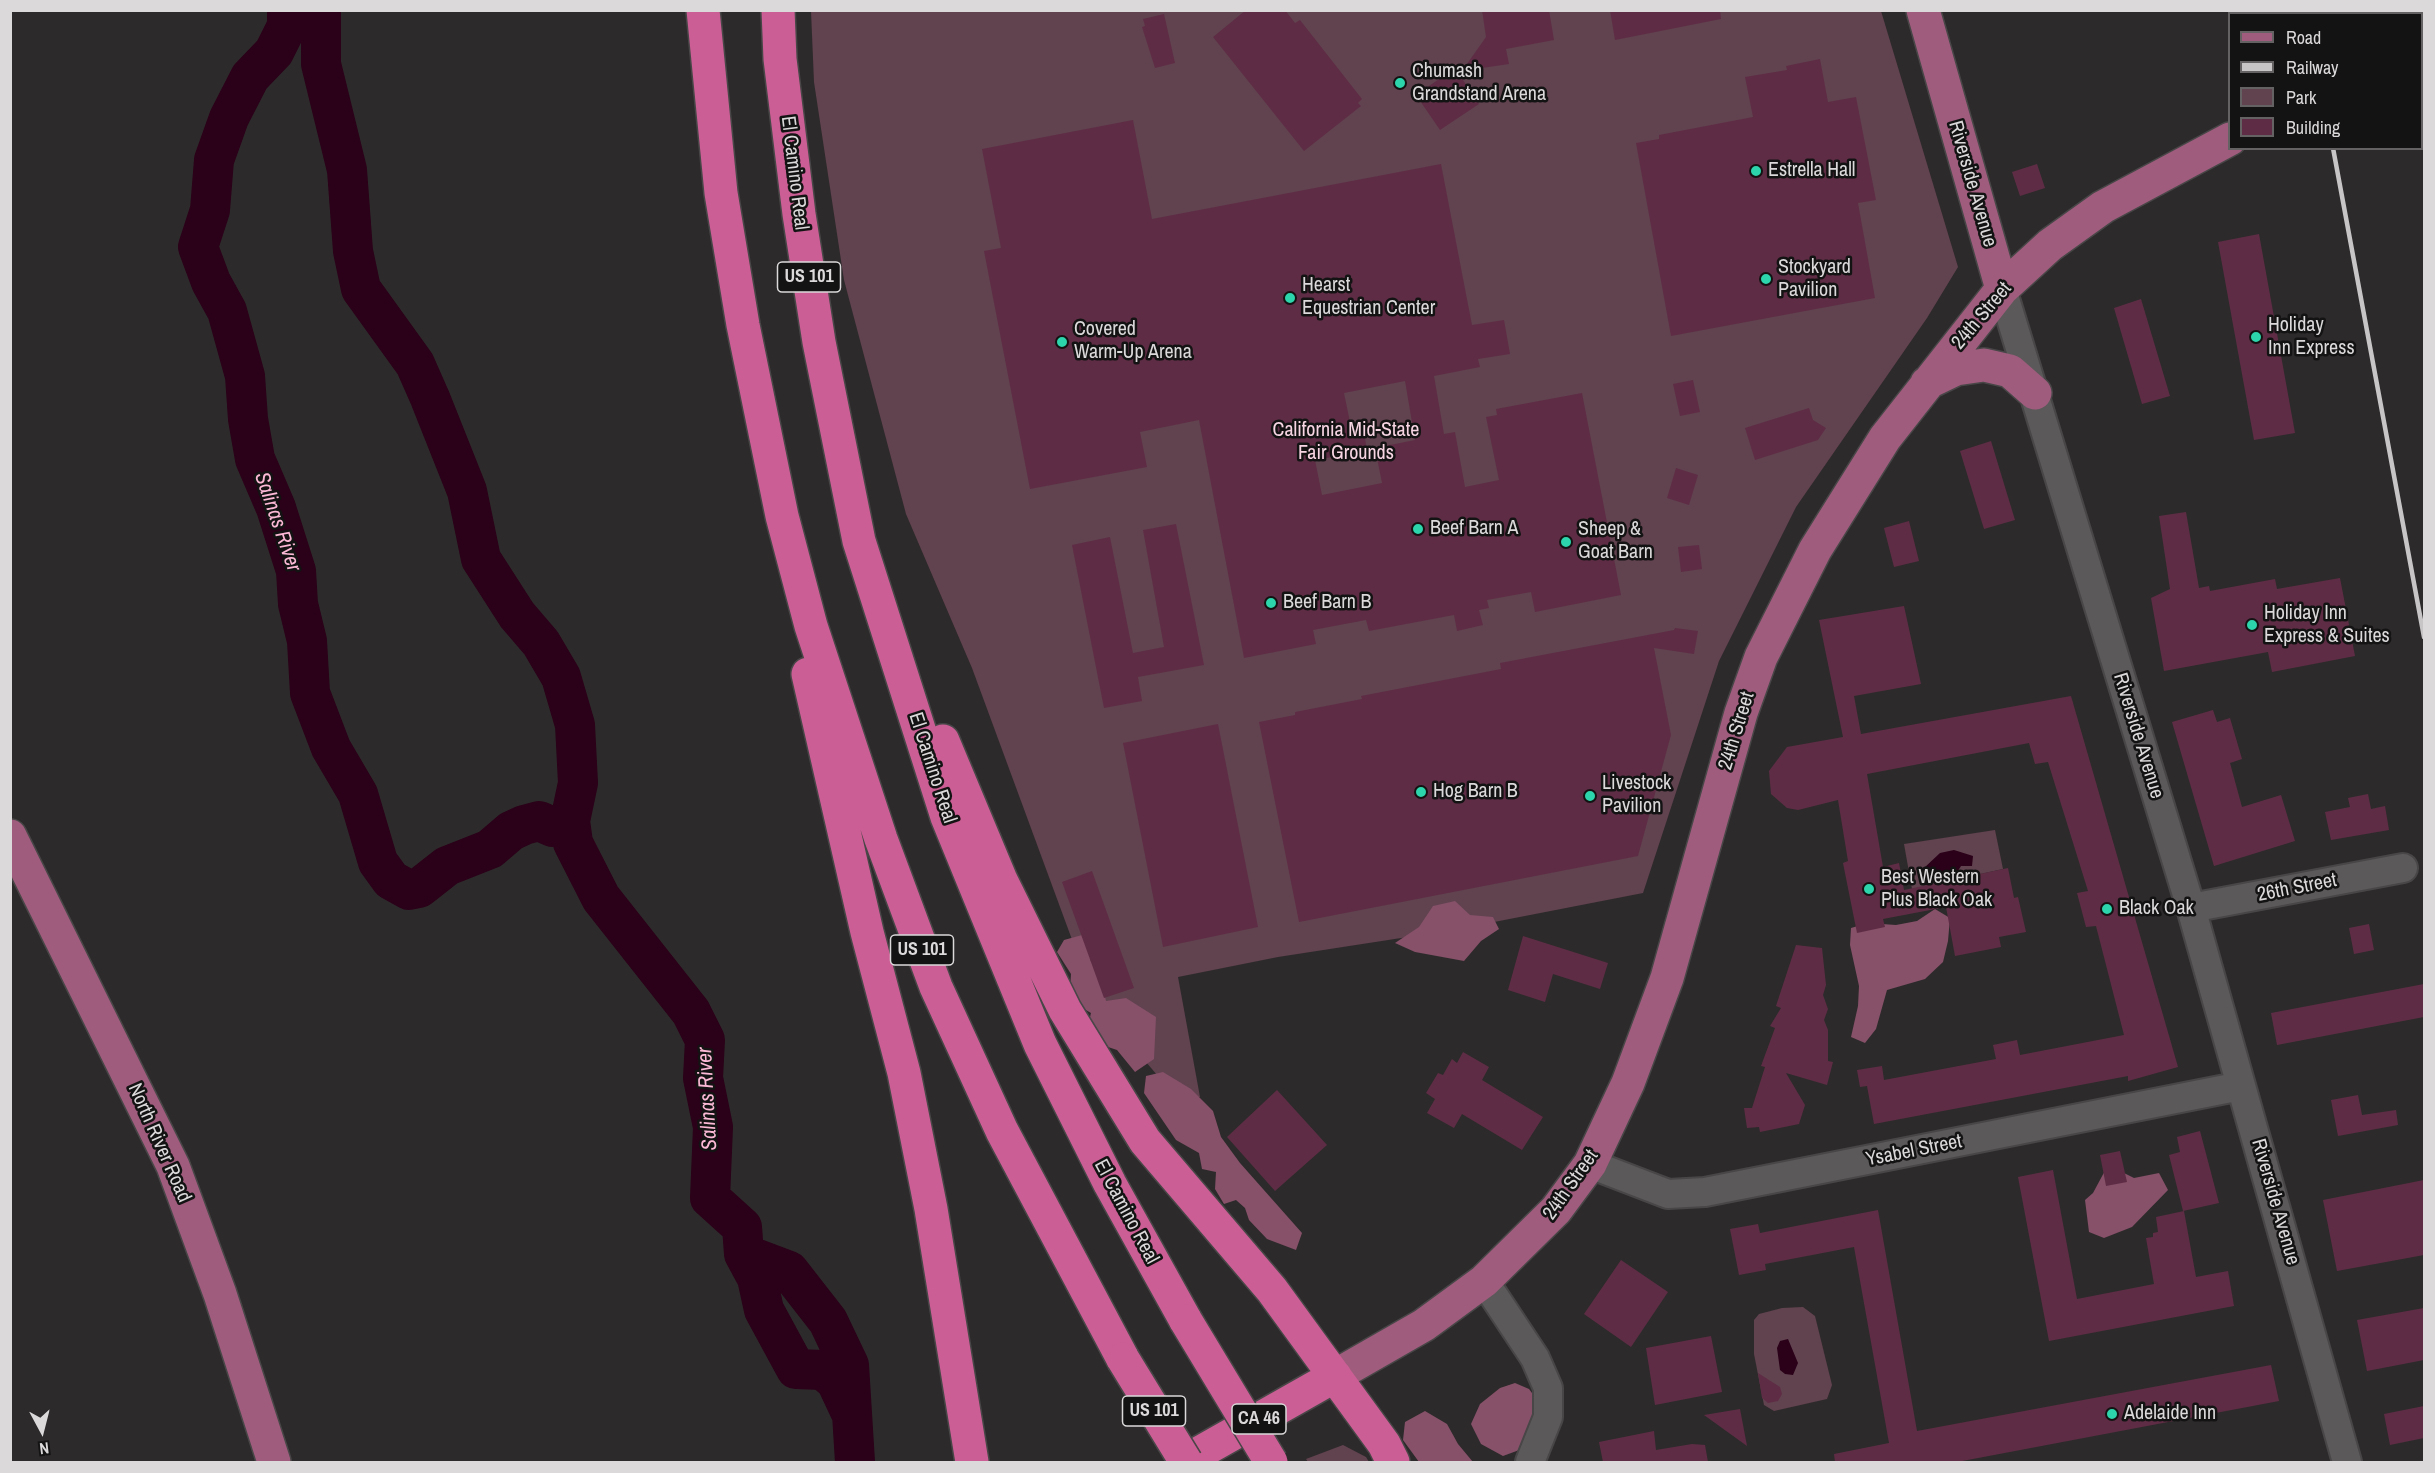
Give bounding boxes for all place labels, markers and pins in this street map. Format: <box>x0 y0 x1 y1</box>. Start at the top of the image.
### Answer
place label: Chumash Grandstand Arena <box>1412 60 1546 107</box>
marker: Chumash Grandstand Arena <box>1393 76 1407 90</box>
place label: Estrella Hall <box>1768 159 1855 183</box>
marker: Estrella Hall <box>1749 164 1763 178</box>
place label: Stockyard Pavilion <box>1778 256 1851 303</box>
marker: Stockyard Pavilion <box>1759 272 1773 286</box>
place label: Hearst Equestrian Center <box>1302 274 1435 321</box>
marker: Hearst Equestrian Center <box>1283 291 1297 305</box>
place label: Holiday Inn Express <box>2268 314 2355 361</box>
place label: Covered Warm-Up Arena <box>1074 318 1192 365</box>
marker: Holiday Inn Express <box>2249 330 2263 344</box>
marker: Covered Warm-Up Arena <box>1055 335 1069 349</box>
place label: Beef Barn A <box>1430 517 1518 541</box>
place label: Sheep & Goat Barn <box>1578 518 1653 565</box>
marker: Beef Barn A <box>1411 522 1425 536</box>
marker: Sheep & Goat Barn <box>1559 535 1573 549</box>
place label: Beef Barn B <box>1283 591 1371 615</box>
marker: Beef Barn B <box>1264 596 1278 610</box>
place label: Holiday Inn Express & Suites <box>2264 602 2390 649</box>
marker: Holiday Inn Express & Suites <box>2245 618 2259 632</box>
place label: Livestock Pavilion <box>1602 772 1671 819</box>
place label: Hog Barn B <box>1433 780 1518 804</box>
marker: Hog Barn B <box>1414 785 1428 799</box>
marker: Livestock Pavilion <box>1583 789 1597 803</box>
place label: Best Western Plus Black Oak <box>1881 866 1992 913</box>
marker: Best Western Plus Black Oak <box>1862 882 1876 896</box>
place label: Black Oak <box>2119 897 2194 921</box>
marker: Black Oak <box>2100 902 2114 916</box>
place label: Adelaide Inn <box>2124 1402 2216 1426</box>
marker: Adelaide Inn <box>2105 1407 2119 1421</box>

